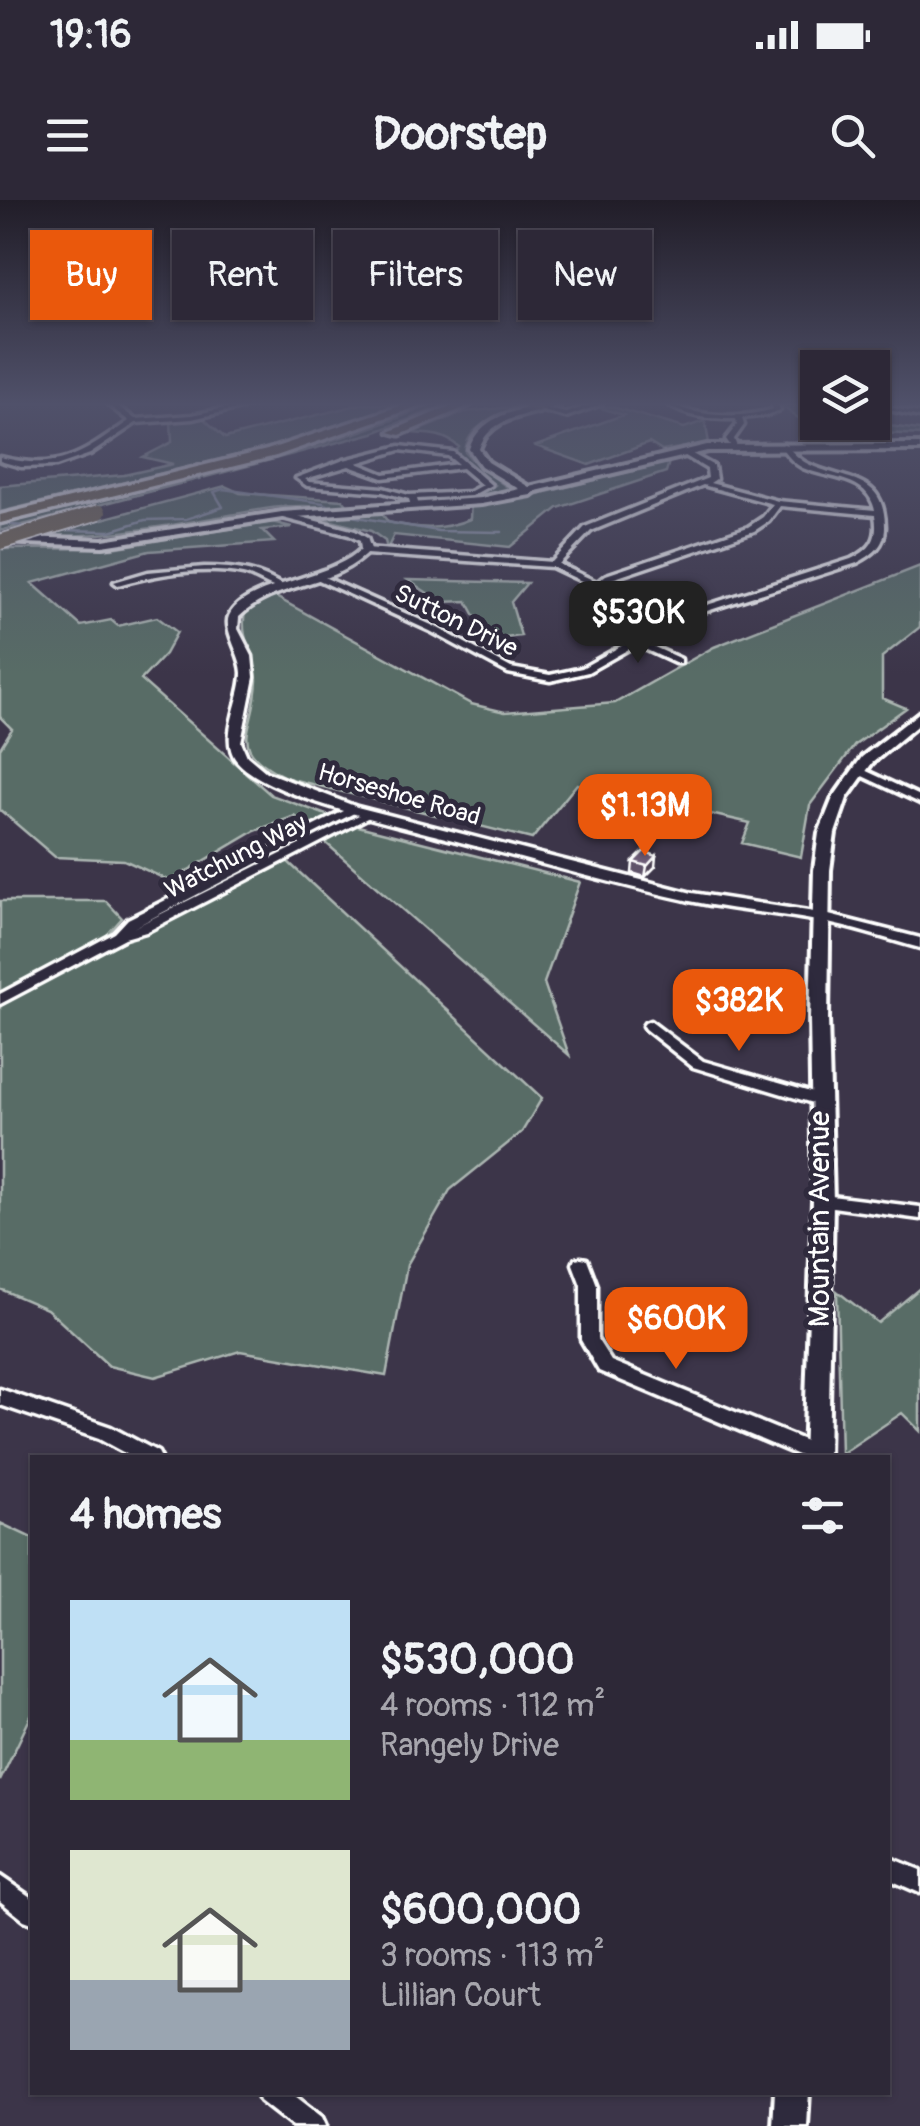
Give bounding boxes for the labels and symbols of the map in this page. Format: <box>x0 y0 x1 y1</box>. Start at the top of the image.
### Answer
street label: Sutton Drive <box>389 578 523 664</box>
pin: $530K <box>568 581 708 666</box>
street label: Horseshoe Road <box>314 757 484 833</box>
pin: $1.13M <box>564 774 726 859</box>
street label: Watchung Way <box>160 808 312 906</box>
pin: $382K <box>669 969 809 1054</box>
street label: Mountain Avenue <box>801 1111 838 1327</box>
pin: $600K <box>606 1287 746 1372</box>

